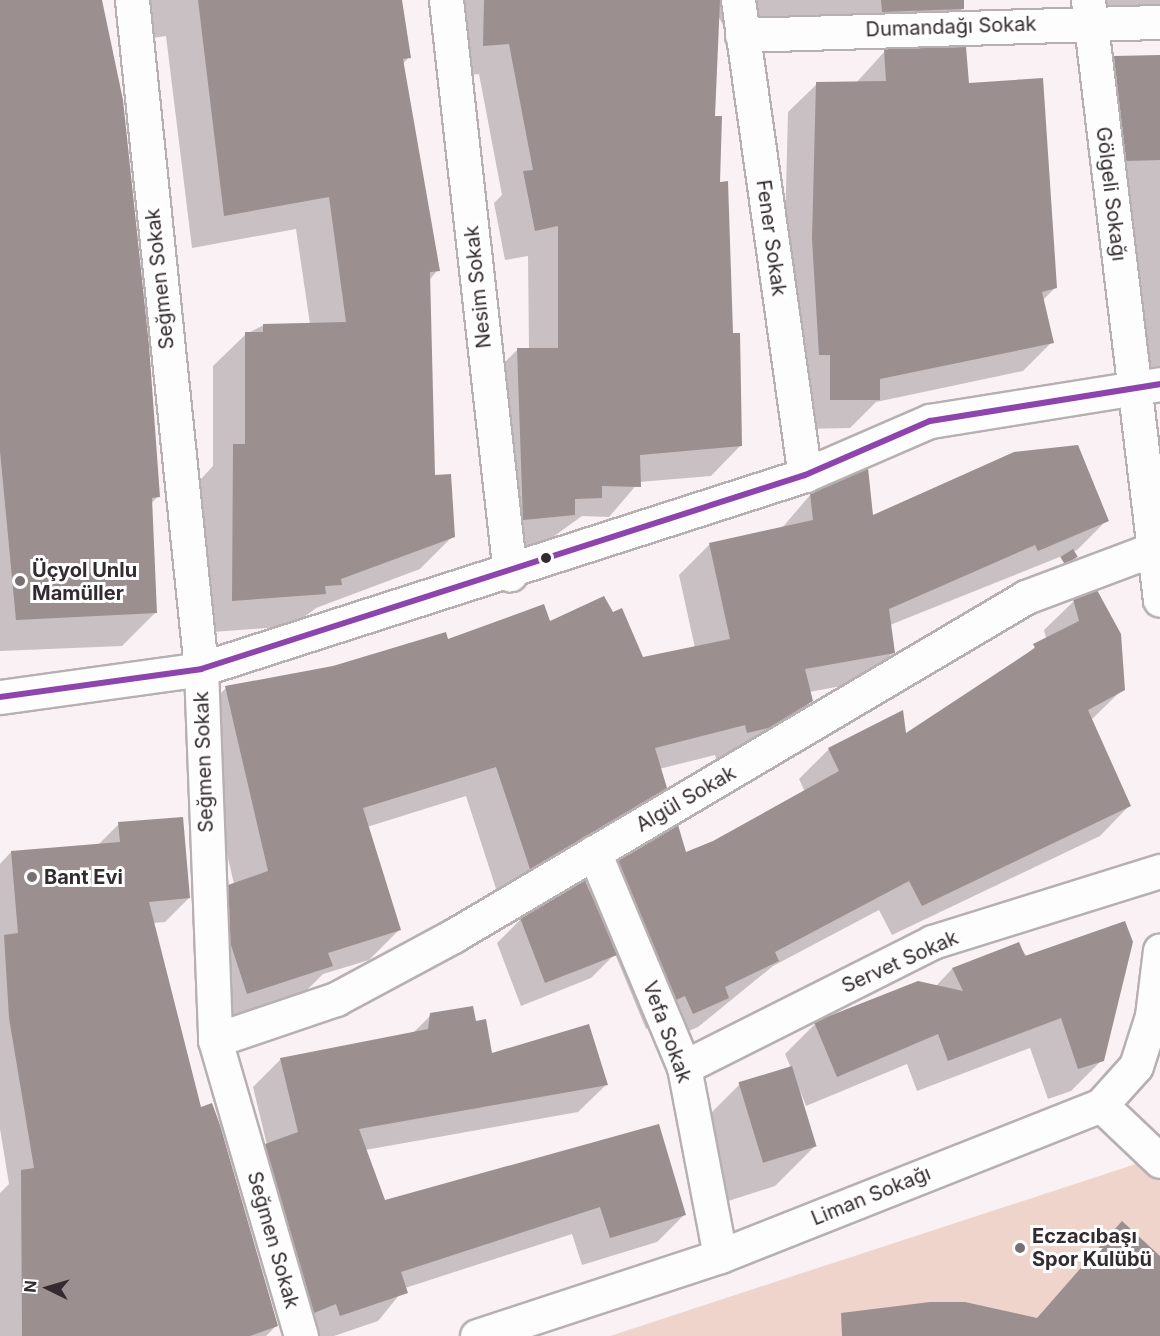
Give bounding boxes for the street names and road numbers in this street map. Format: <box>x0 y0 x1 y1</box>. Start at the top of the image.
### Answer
street label: Dumandağı Sokak <box>865 12 1037 42</box>
street label: Gölgeli Sokağı <box>1091 125 1131 263</box>
street label: Fener Sokak <box>751 178 791 298</box>
street label: Seğmen Sokak <box>141 207 179 351</box>
street label: Nesim Sokak <box>460 224 496 350</box>
street label: Seğmen Sokak <box>190 691 218 833</box>
street label: Algül Sokak <box>632 761 740 837</box>
street label: Servet Sokak <box>838 926 962 998</box>
street label: Vefa Sokak <box>638 978 696 1086</box>
street label: Liman Sokağı <box>808 1161 934 1231</box>
street label: Seğmen Sokak <box>242 1169 304 1311</box>

